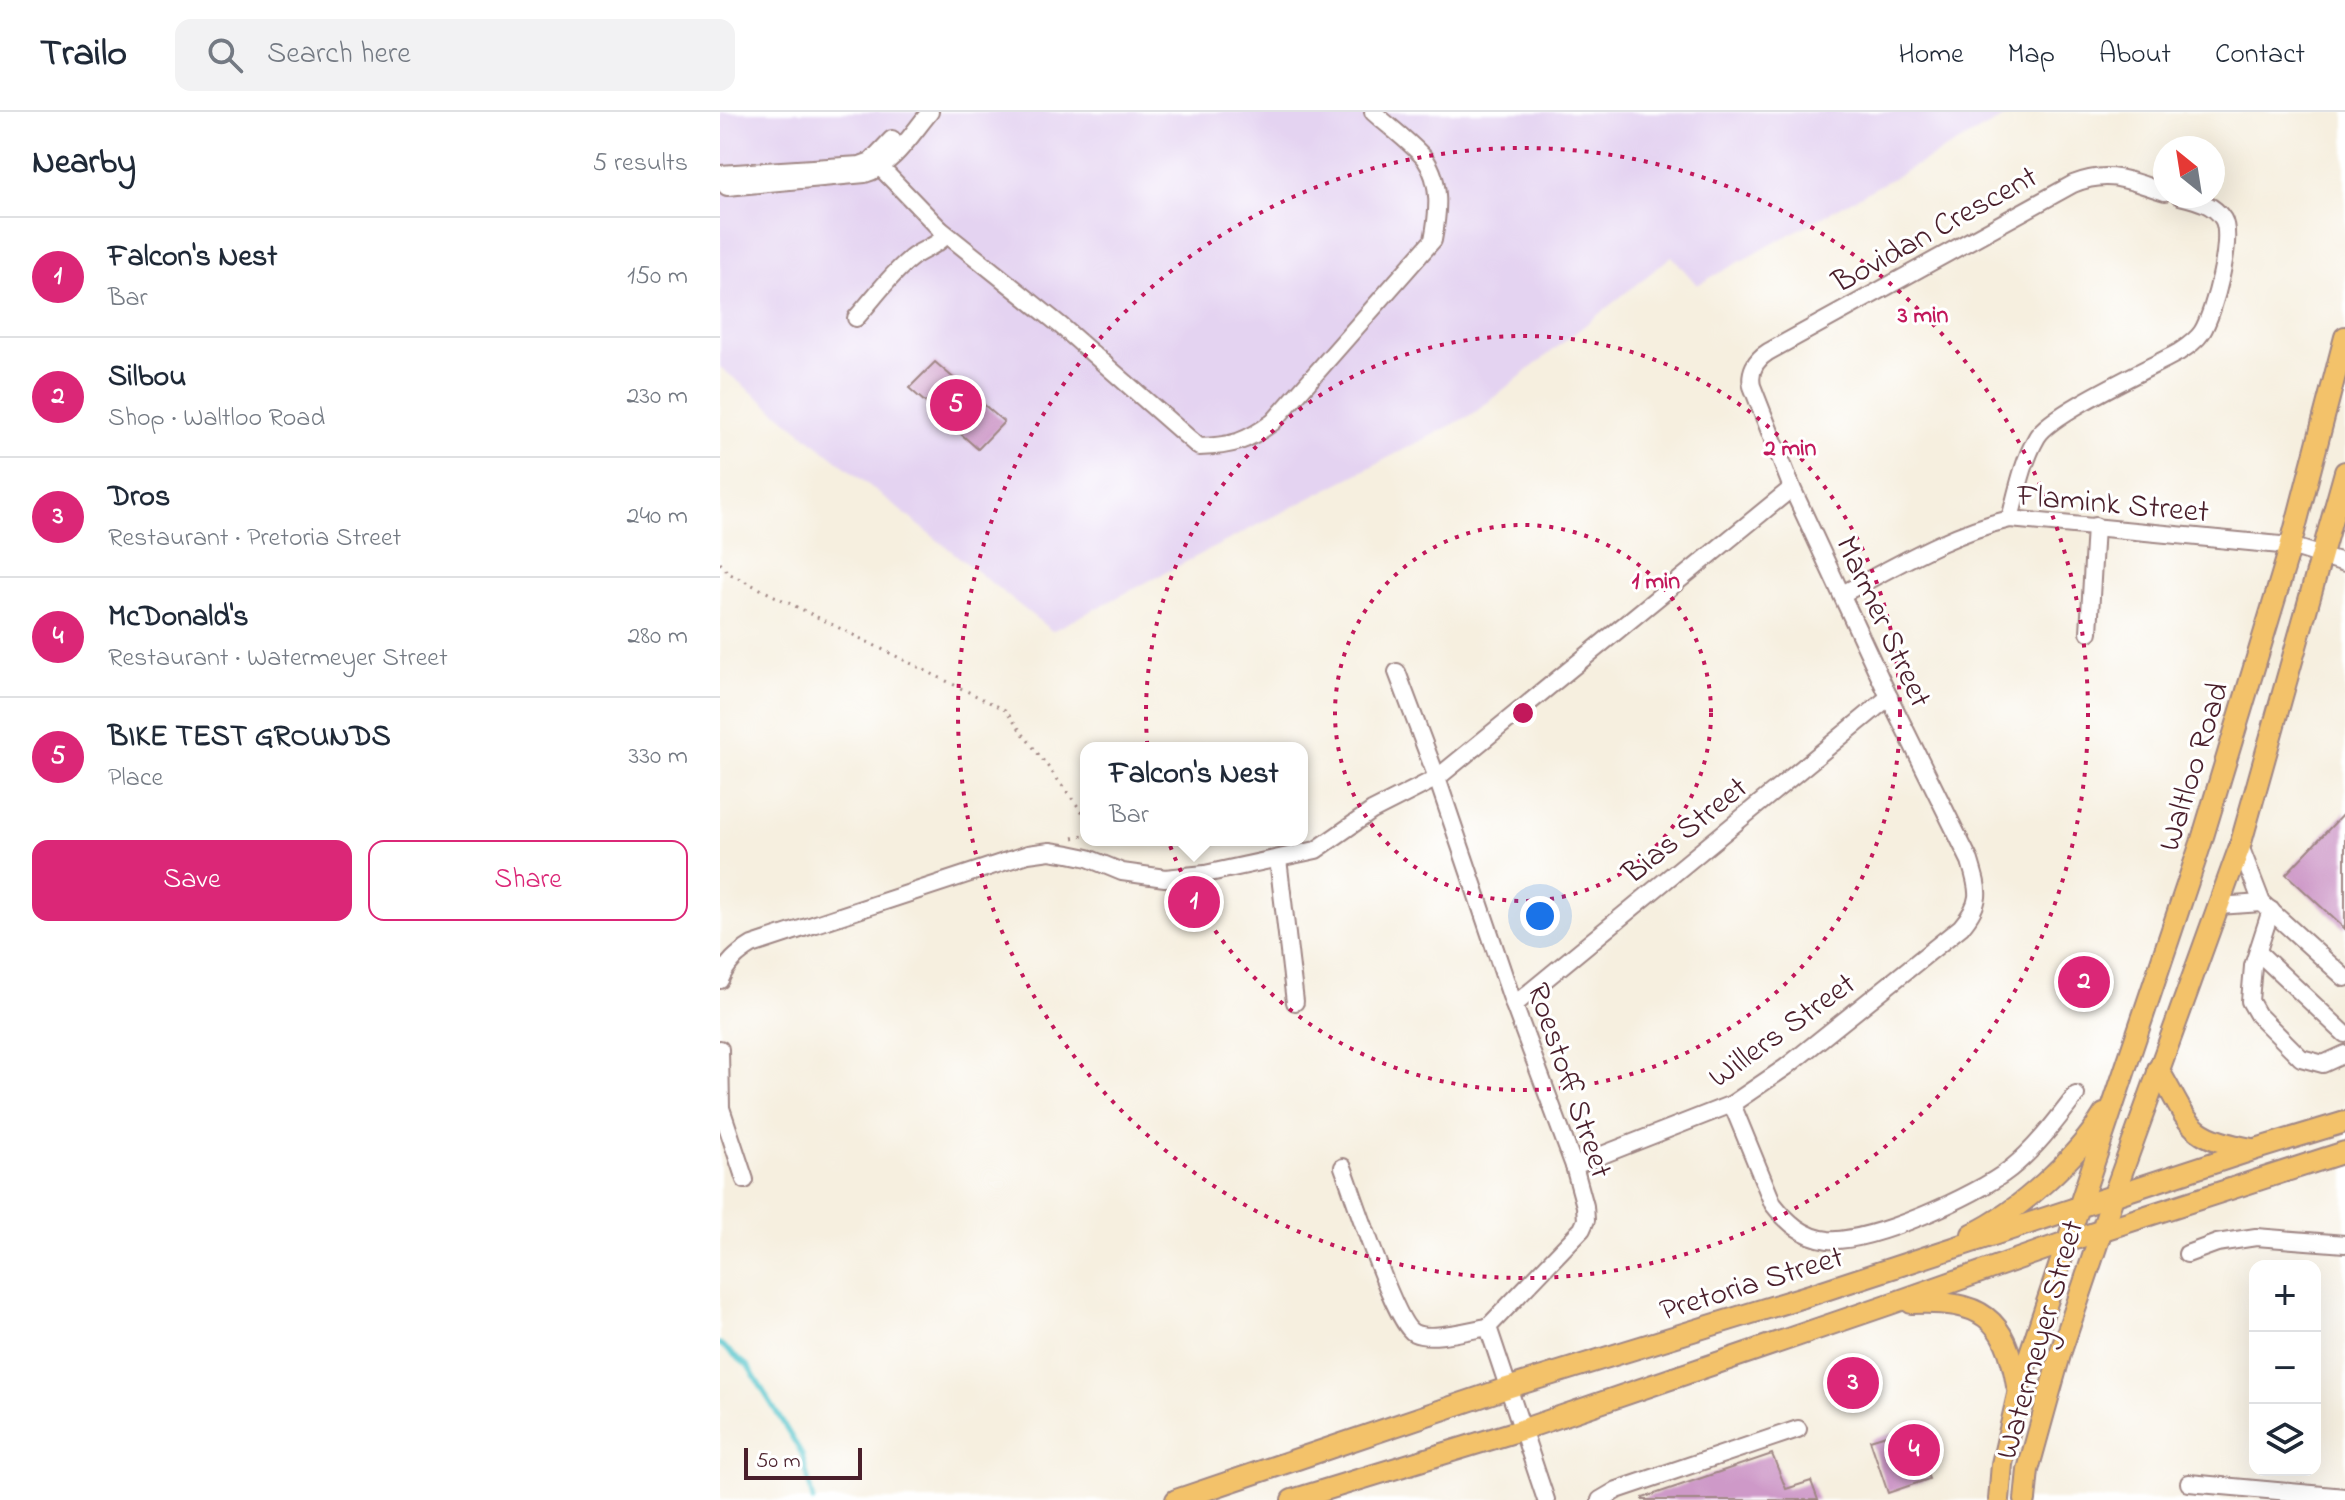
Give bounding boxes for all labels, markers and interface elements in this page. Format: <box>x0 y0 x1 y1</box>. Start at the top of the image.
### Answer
search box <box>175 19 735 91</box>
text: Trailo <box>40 27 127 83</box>
icon: search <box>203 33 247 77</box>
text: Search here <box>267 33 411 77</box>
text: Home <box>1898 35 1964 76</box>
text: Map <box>2008 35 2055 76</box>
text: About <box>2099 35 2171 76</box>
text: Contact <box>2215 35 2305 76</box>
north arrow <box>2153 136 2225 208</box>
text: Nearby <box>32 139 136 189</box>
text: 5 results <box>593 145 688 183</box>
street label: Bovidan Crescent <box>1823 155 2047 307</box>
text: Falcon's Nest <box>108 236 277 280</box>
text: 1 <box>54 258 62 296</box>
text: 150 m <box>627 258 688 296</box>
text: Bar <box>108 280 148 318</box>
text: 3 min <box>1897 299 1949 334</box>
text: Silbou <box>108 356 186 400</box>
pin: 5 <box>930 375 982 435</box>
text: 2 <box>52 378 64 416</box>
text: 230 m <box>626 378 688 416</box>
text: Shop · Waltloo Road <box>108 400 325 438</box>
text: 2 min <box>1763 432 1817 467</box>
street label: Flamink Street <box>2014 474 2211 537</box>
text: Dros <box>108 476 170 520</box>
text: 3 <box>53 498 63 536</box>
text: 240 m <box>626 498 688 536</box>
text: Restaurant · Pretoria Street <box>108 520 401 558</box>
street label: Marmer Street <box>1822 529 1942 716</box>
text: 1 min <box>1632 565 1680 600</box>
text: McDonald's <box>108 596 248 640</box>
text: 4 <box>53 618 63 656</box>
text: 280 m <box>627 618 688 656</box>
text: Restaurant · Watermeyer Street <box>108 640 448 678</box>
street label: Waltloo Road <box>2147 677 2243 857</box>
centre of rings <box>1509 699 1537 727</box>
text: BIKE TEST GROUNDS <box>108 716 391 760</box>
text: 5 <box>51 738 65 776</box>
text: 330 m <box>629 738 688 776</box>
popup <box>1080 742 1308 846</box>
text: Falcon's Nest <box>1109 753 1279 797</box>
text: Place <box>108 760 163 798</box>
street label: Bias Street <box>1613 766 1759 898</box>
text: Bar <box>1109 797 1149 835</box>
button: Save <box>32 840 352 921</box>
button: Share <box>368 840 688 921</box>
pin: 1 <box>1168 872 1220 932</box>
your location <box>1520 896 1560 936</box>
pin: 2 <box>2058 952 2110 1012</box>
street label: Willers Street <box>1700 962 1867 1101</box>
street label: Roestoff Street <box>1512 977 1623 1185</box>
street label: Watermeyer Street <box>1985 1215 2098 1465</box>
street label: Pretoria Street <box>1654 1235 1850 1336</box>
map controls <box>2249 1260 2321 1476</box>
button: + <box>2249 1260 2321 1332</box>
button: − <box>2249 1332 2321 1404</box>
pin: 3 <box>1827 1353 1879 1413</box>
button: layers <box>2249 1404 2321 1476</box>
pin: 4 <box>1888 1420 1940 1480</box>
scale bar <box>744 1444 862 1480</box>
text: 50 m <box>756 1446 801 1478</box>

